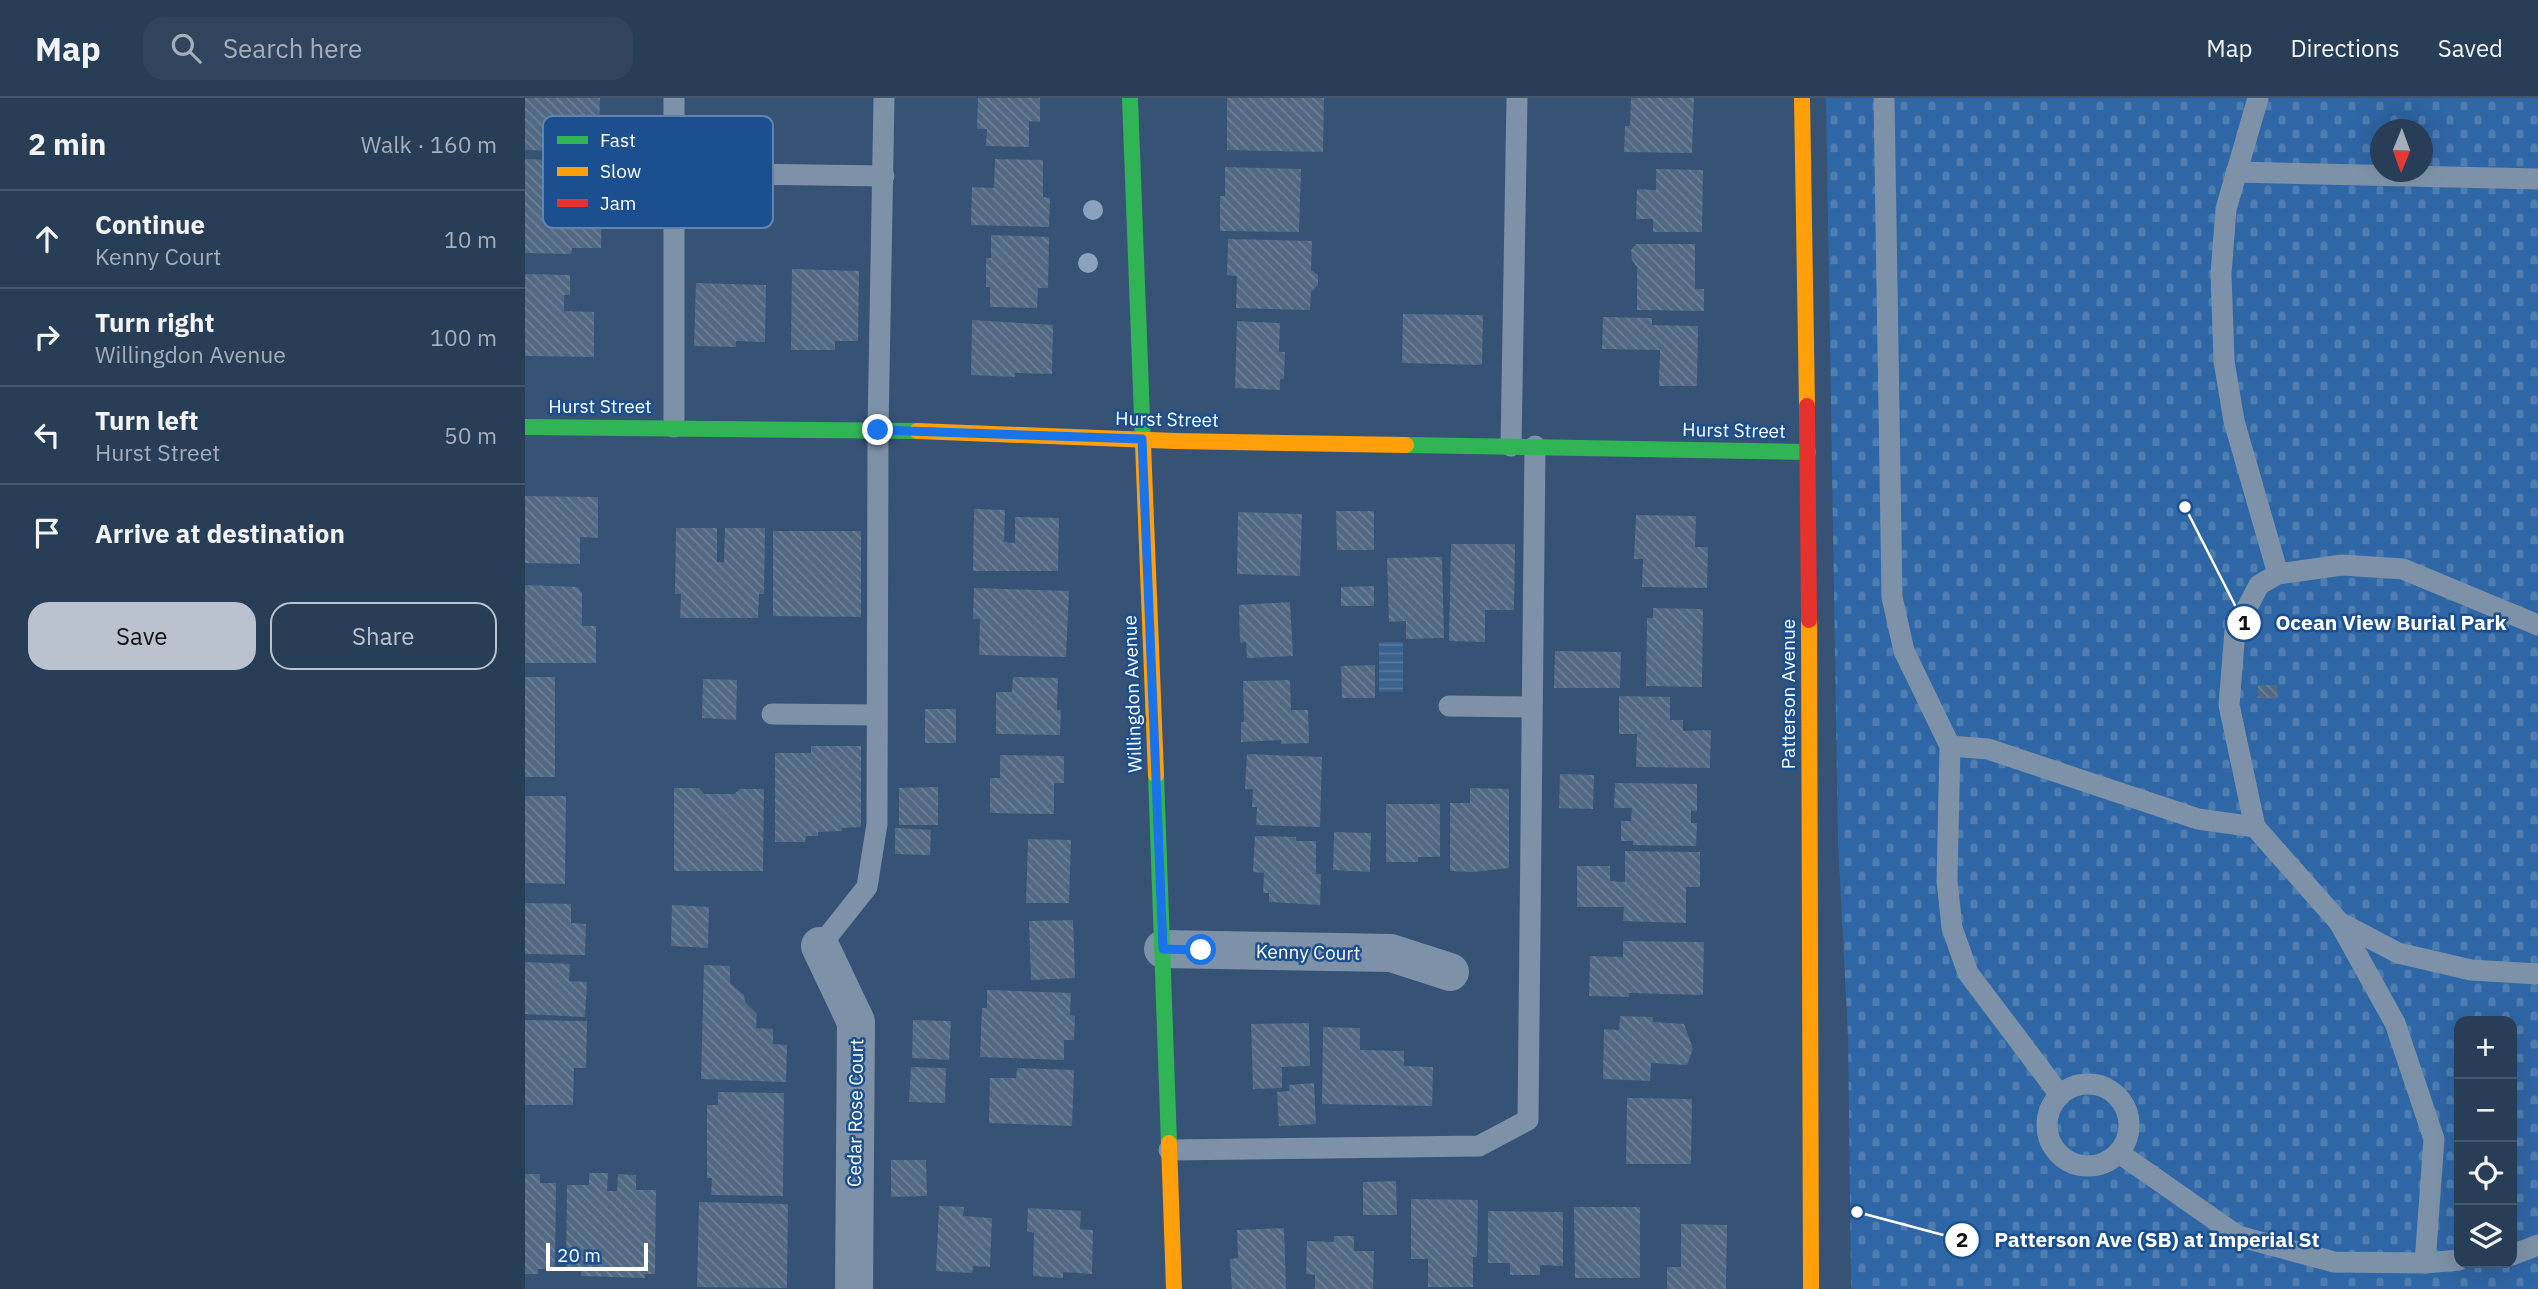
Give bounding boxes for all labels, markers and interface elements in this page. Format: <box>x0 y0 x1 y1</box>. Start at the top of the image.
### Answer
search box <box>143 17 633 80</box>
text: Map <box>35 27 101 70</box>
icon: search <box>167 29 205 67</box>
text: Search here <box>223 31 362 65</box>
text: Map <box>2206 32 2252 64</box>
text: Directions <box>2290 32 2400 64</box>
text: Saved <box>2438 32 2503 64</box>
legend <box>543 116 773 228</box>
north arrow <box>2370 119 2433 182</box>
text: 2 min <box>28 124 106 163</box>
text: Fast <box>600 128 636 152</box>
text: Walk · 160 m <box>361 129 497 159</box>
text: Slow <box>600 159 641 183</box>
text: Jam <box>600 191 636 215</box>
text: Continue <box>95 207 205 241</box>
icon: ahead <box>28 220 66 258</box>
text: 10 m <box>444 224 497 254</box>
text: Kenny Court <box>95 241 221 271</box>
text: Turn right <box>95 305 214 339</box>
icon: right <box>28 318 66 356</box>
text: 100 m <box>430 322 497 352</box>
text: Willingdon Avenue <box>95 339 286 369</box>
street label: Hurst Street <box>548 394 652 418</box>
text: Turn left <box>95 403 198 437</box>
street label: Hurst Street <box>1115 406 1219 432</box>
route end <box>862 414 893 445</box>
icon: left <box>28 416 66 454</box>
street label: Hurst Street <box>1682 417 1786 443</box>
text: 50 m <box>444 420 497 450</box>
text: Hurst Street <box>95 437 220 467</box>
icon: arrive <box>28 514 66 552</box>
text: Arrive at destination <box>95 516 345 550</box>
button: Save <box>28 602 256 670</box>
button: Share <box>270 602 497 670</box>
callout: Ocean View Burial Park <box>2226 602 2521 644</box>
text: 1 <box>2238 608 2251 636</box>
text: Ocean View Burial Park <box>2275 608 2507 636</box>
street label: Willingdon Avenue <box>1117 615 1147 773</box>
street label: Patterson Avenue <box>1776 619 1800 769</box>
route start <box>1185 934 1216 965</box>
street label: Kenny Court <box>1256 939 1360 965</box>
map controls <box>2454 1016 2517 1268</box>
button: + <box>2454 1016 2517 1079</box>
street label: Cedar Rose Court <box>842 1039 868 1187</box>
button: − <box>2454 1079 2517 1142</box>
button: locate <box>2454 1142 2517 1205</box>
button: layers <box>2454 1205 2517 1268</box>
callout: Patterson Ave (SB) at Imperial St <box>1945 1219 2333 1261</box>
text: 2 <box>1956 1225 1968 1253</box>
text: Patterson Ave (SB) at Imperial St <box>1994 1225 2320 1253</box>
scale bar <box>546 1240 647 1272</box>
text: 20 m <box>557 1243 601 1267</box>

